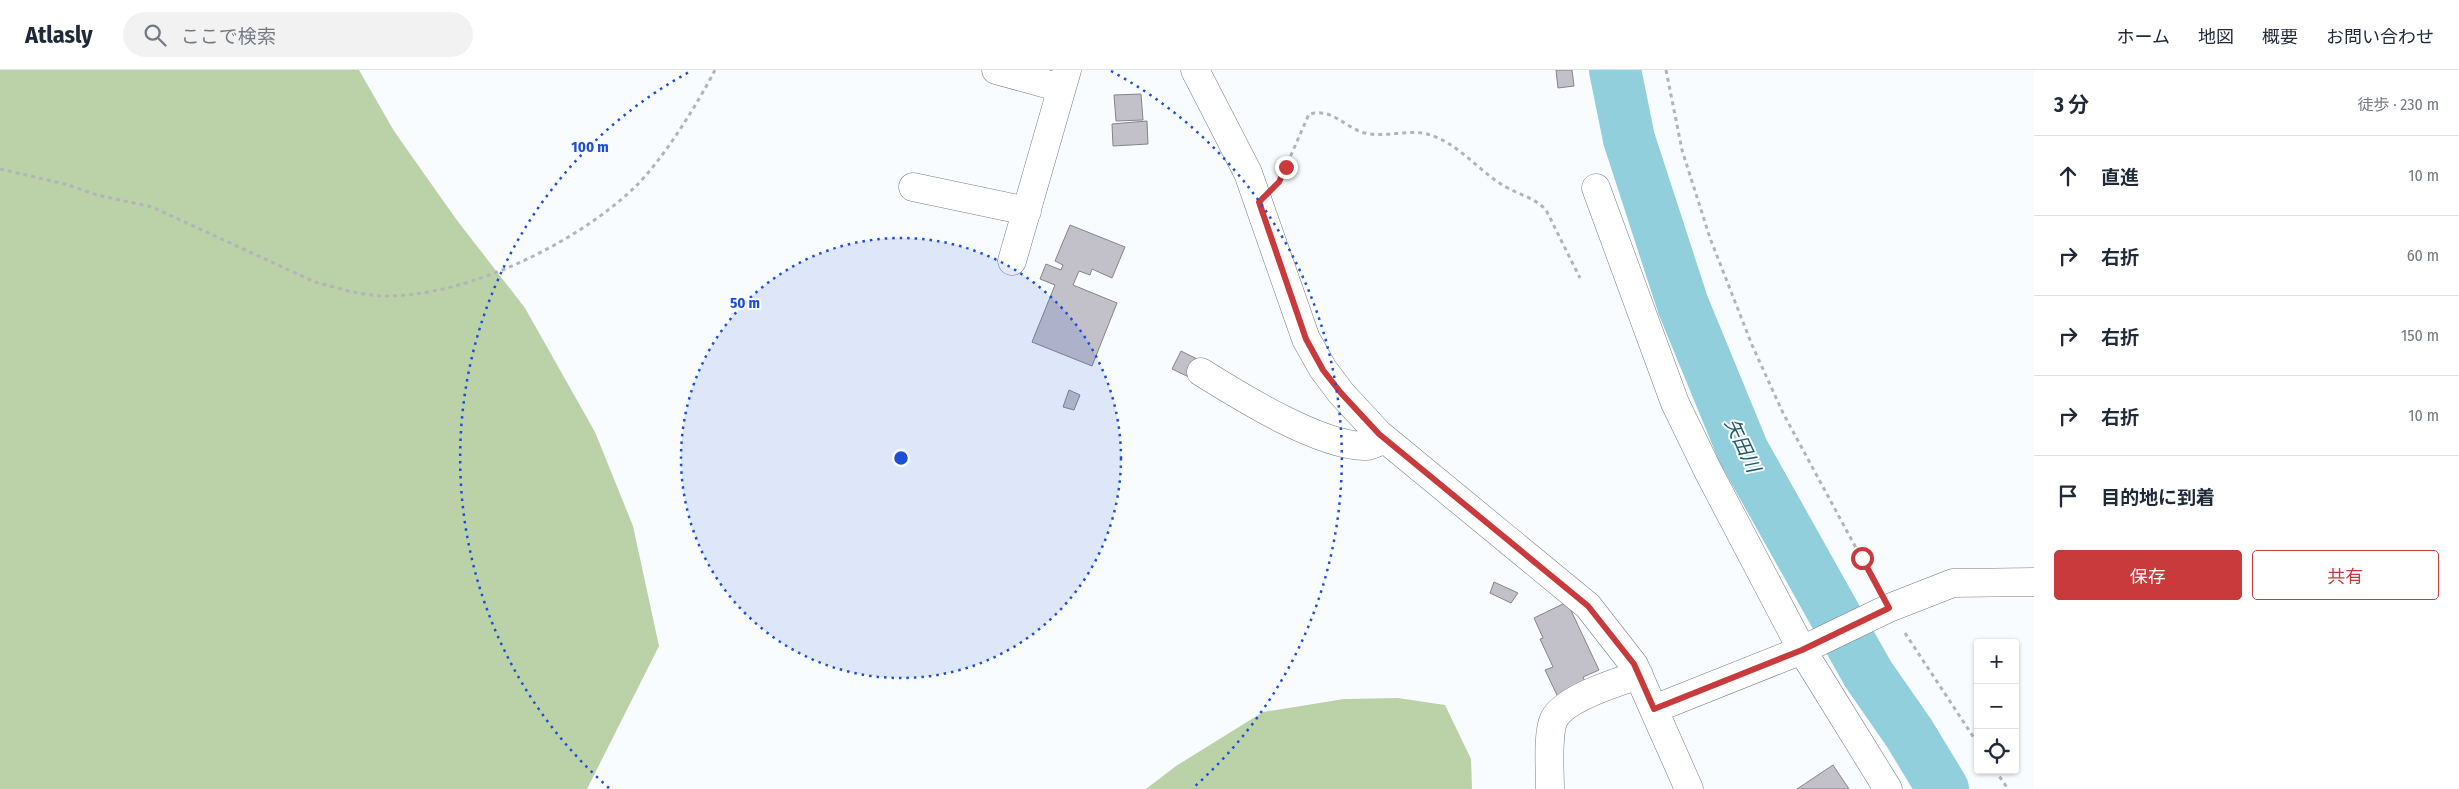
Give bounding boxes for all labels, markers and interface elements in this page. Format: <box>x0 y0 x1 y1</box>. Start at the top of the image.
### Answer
search box <box>123 12 473 57</box>
text: Atlasly <box>25 21 93 49</box>
icon: search <box>141 21 169 49</box>
text: ここで検索 <box>181 25 276 48</box>
text: ホーム <box>2117 26 2170 48</box>
text: 地図 <box>2198 26 2234 48</box>
text: 概要 <box>2262 26 2298 48</box>
text: お問い合わせ <box>2326 26 2434 48</box>
text: 3 分 <box>2054 92 2089 118</box>
text: 徒歩 · 230 m <box>2357 95 2439 114</box>
text: 100 m <box>571 138 609 156</box>
route end <box>1275 156 1298 179</box>
icon: ahead <box>2054 162 2082 190</box>
text: 直進 <box>2101 166 2139 189</box>
text: 10 m <box>2408 166 2439 185</box>
icon: right <box>2054 242 2082 270</box>
text: 右折 <box>2101 246 2139 269</box>
text: 60 m <box>2407 246 2439 265</box>
text: 50 m <box>730 294 760 312</box>
icon: right <box>2054 322 2082 350</box>
text: 右折 <box>2101 326 2139 349</box>
text: 150 m <box>2401 326 2439 345</box>
icon: right <box>2054 402 2082 430</box>
text: 右折 <box>2101 406 2139 429</box>
text: 10 m <box>2408 406 2439 425</box>
water label: 矢田川 <box>1720 415 1766 478</box>
centre of rings <box>892 449 910 467</box>
icon: arrive <box>2054 482 2082 510</box>
text: 目的地に到着 <box>2101 486 2215 509</box>
route start <box>1851 547 1874 570</box>
button: 保存 <box>2054 550 2242 600</box>
button: 共有 <box>2252 550 2439 600</box>
map controls <box>1974 639 2019 774</box>
button: + <box>1974 639 2019 684</box>
button: − <box>1974 684 2019 729</box>
button: locate <box>1974 729 2019 774</box>

